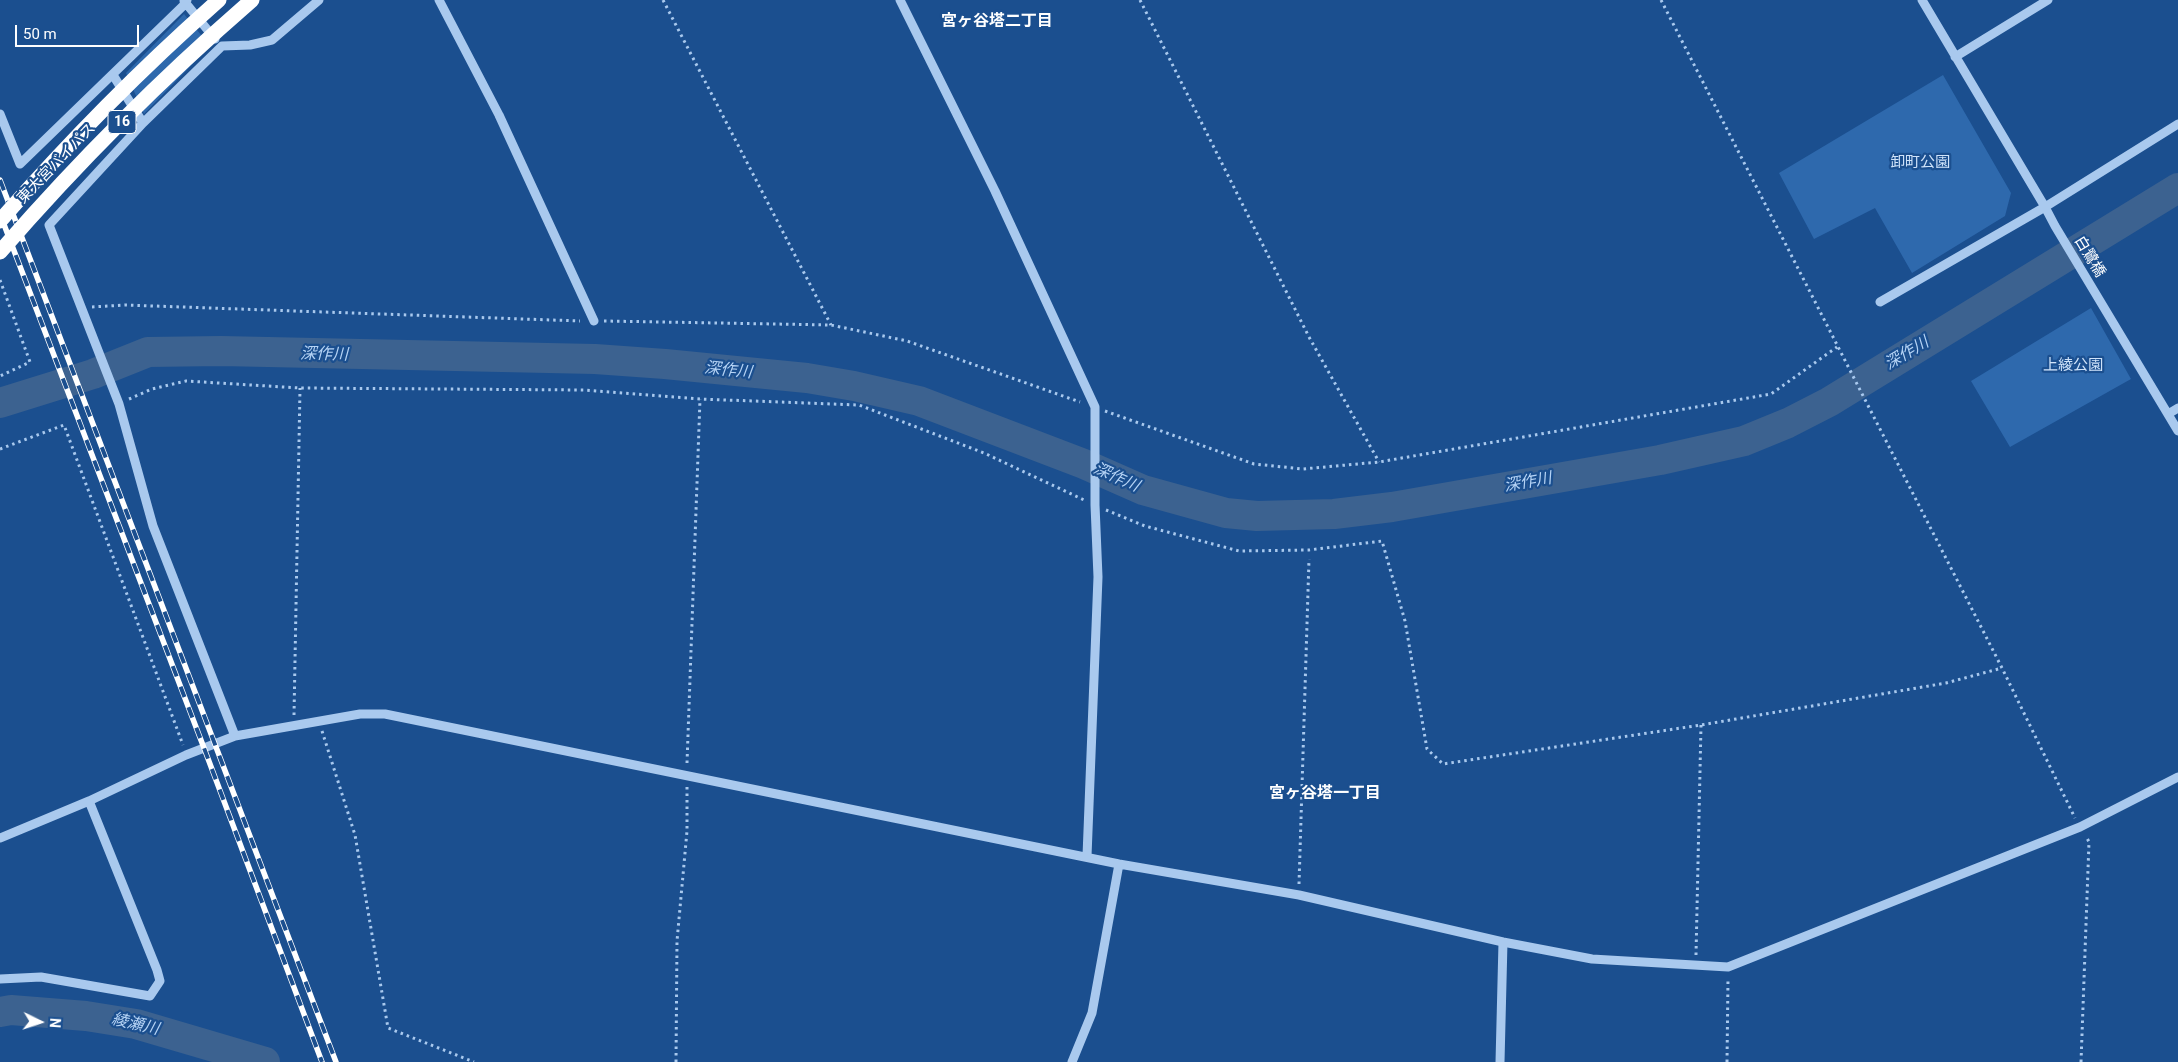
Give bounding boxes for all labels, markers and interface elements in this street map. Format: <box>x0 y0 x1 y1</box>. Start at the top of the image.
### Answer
district label: 宮ヶ谷塔二丁目 <box>941 12 1053 32</box>
scale bar <box>18 15 141 47</box>
text: 50 m <box>23 25 57 43</box>
road number: 16 <box>108 110 136 134</box>
street label: 東大宮バイパス <box>14 120 100 208</box>
park label: 卸町公園 <box>1890 154 1950 172</box>
street label: 白鷺橋 <box>2070 233 2108 281</box>
water label: 深作川 <box>1881 333 1933 375</box>
water label: 深作川 <box>300 345 348 365</box>
park label: 上綾公園 <box>2043 357 2103 375</box>
water label: 深作川 <box>703 359 753 383</box>
water label: 深作川 <box>1090 459 1142 497</box>
water label: 深作川 <box>1503 469 1553 497</box>
district label: 宮ヶ谷塔一丁目 <box>1269 784 1381 804</box>
north arrow <box>15 997 65 1047</box>
water label: 綾瀬川 <box>109 1010 161 1040</box>
text: N <box>47 1018 63 1029</box>

